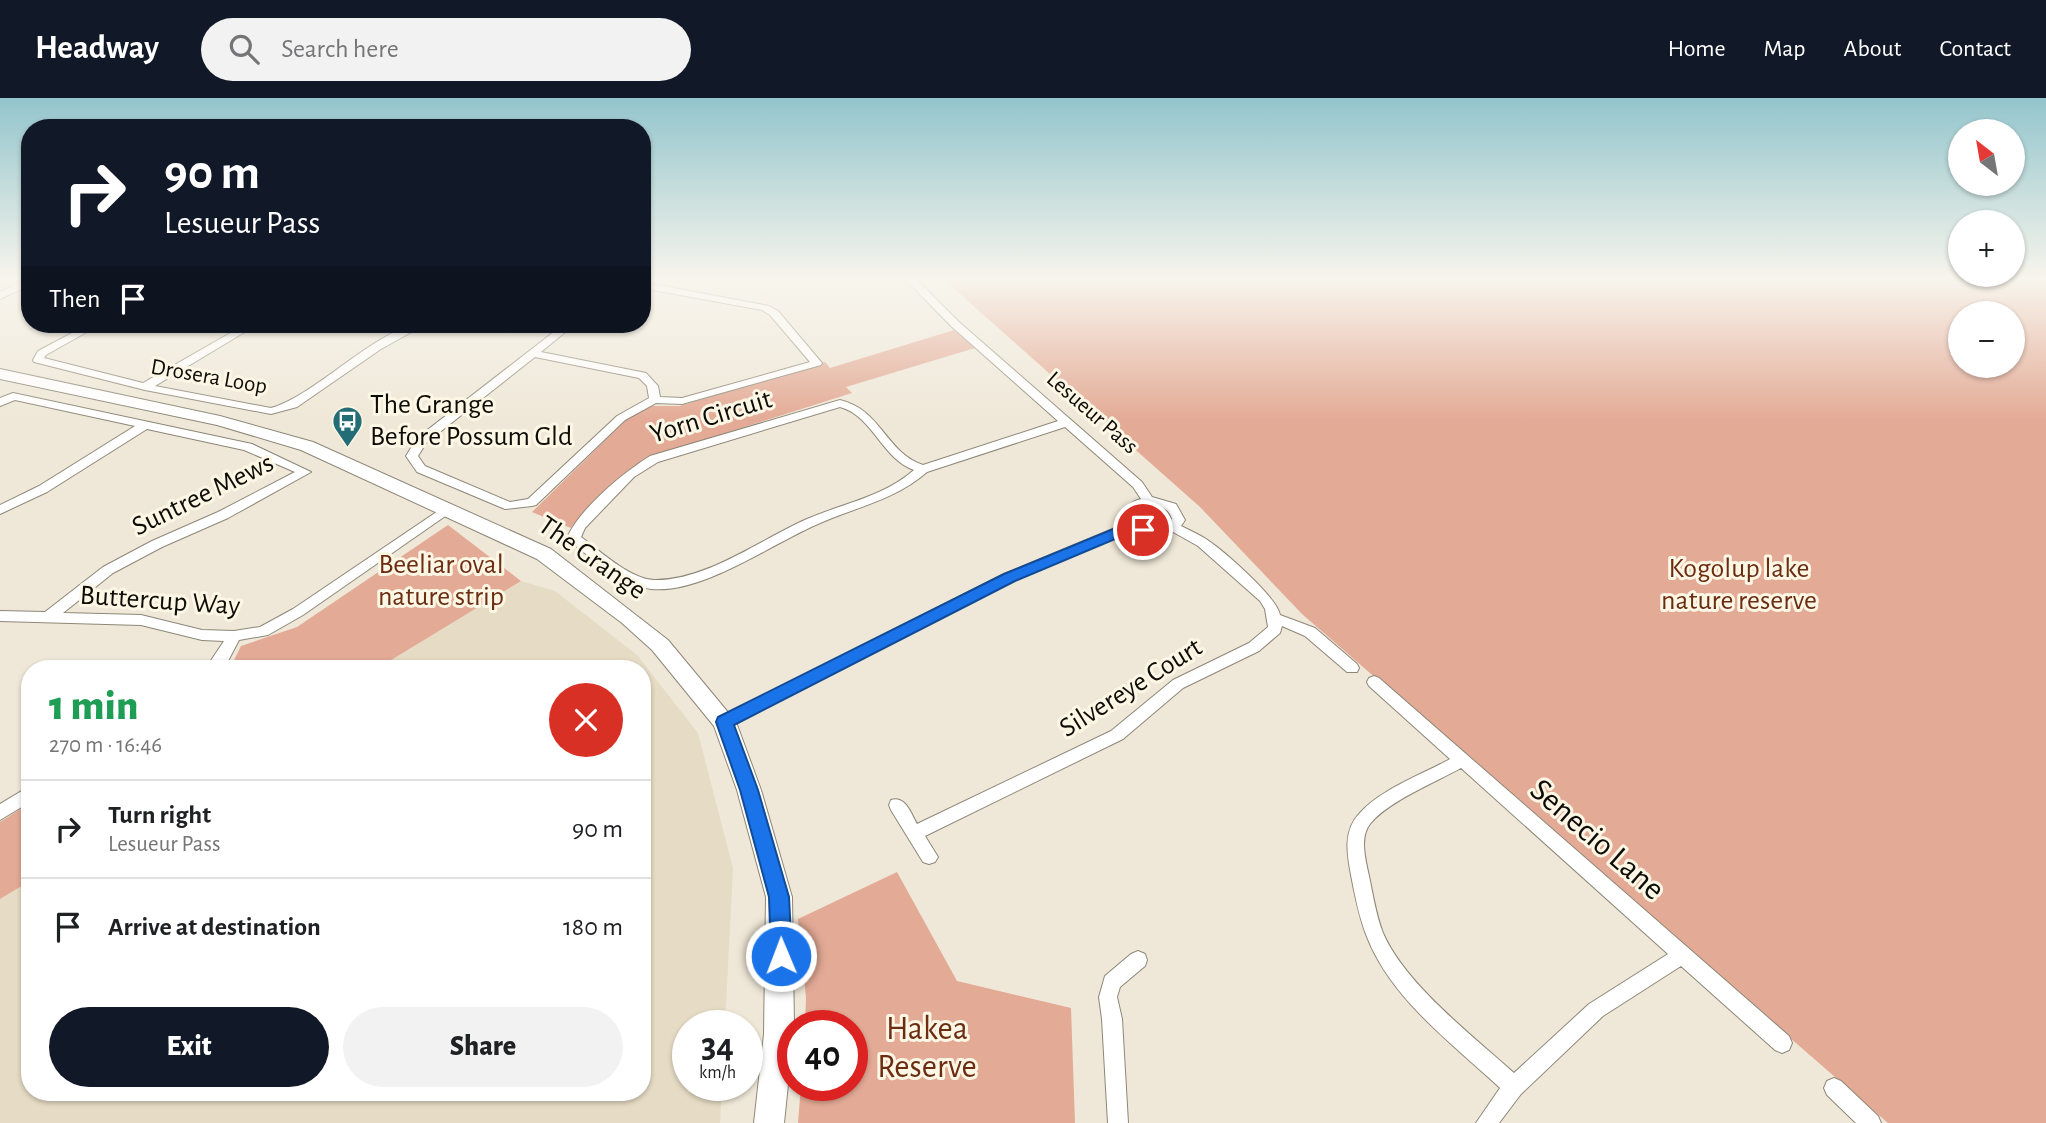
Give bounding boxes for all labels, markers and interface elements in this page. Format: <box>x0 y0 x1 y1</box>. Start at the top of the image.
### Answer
search box <box>201 18 691 81</box>
icon: search <box>225 30 263 68</box>
text: Headway <box>35 32 159 65</box>
text: Search here <box>281 36 399 62</box>
text: Home <box>1668 37 1726 61</box>
text: Map <box>1764 37 1806 61</box>
text: About <box>1844 37 1901 61</box>
text: Contact <box>1939 37 2011 61</box>
north arrow <box>1948 119 2025 196</box>
map controls <box>1948 119 2025 378</box>
icon: right <box>49 147 140 238</box>
text: 90 m <box>164 149 260 198</box>
text: Lesueur Pass <box>164 207 320 239</box>
button: + <box>1948 210 2025 287</box>
icon: arrive <box>114 280 152 318</box>
text: Then <box>49 286 100 312</box>
button: − <box>1948 301 2025 378</box>
street label: Drosera Loop <box>149 355 269 399</box>
street label: Lesueur Pass <box>1042 367 1142 459</box>
street label: Yorn Circuit <box>647 385 775 449</box>
place label: The Grange Before Possum Gld <box>370 391 572 451</box>
bus stop icon: The Grange Before Possum Gld <box>330 404 364 448</box>
street label: Suntree Mews <box>128 449 278 541</box>
pin <box>1113 500 1173 560</box>
street label: The Grange <box>533 511 651 605</box>
icon: arrive <box>1124 511 1162 549</box>
park label: Beeliar oval nature strip <box>378 551 504 611</box>
park label: Kogolup lake nature reserve <box>1661 555 1817 615</box>
street label: Buttercup Way <box>79 581 241 621</box>
street label: Silvereye Court <box>1055 633 1207 743</box>
button: close <box>549 683 623 757</box>
text: 1 min <box>49 685 138 727</box>
text: 270 m · 16:46 <box>49 734 162 757</box>
street label: Senecio Lane <box>1524 773 1670 907</box>
text: Turn right <box>108 802 211 828</box>
icon: right <box>49 810 87 848</box>
text: 90 m <box>572 816 623 842</box>
text: Lesueur Pass <box>108 833 220 856</box>
icon: arrive <box>49 908 87 946</box>
text: Arrive at destination <box>108 914 321 940</box>
text: 180 m <box>563 914 623 940</box>
position arrow <box>744 919 818 993</box>
button: Exit <box>49 1007 329 1087</box>
button: Share <box>343 1007 623 1087</box>
speed limit sign: 40 <box>777 1010 868 1101</box>
park label: Hakea Reserve <box>877 1013 977 1084</box>
text: 34 <box>701 1029 734 1064</box>
text: km/h <box>699 1064 736 1082</box>

